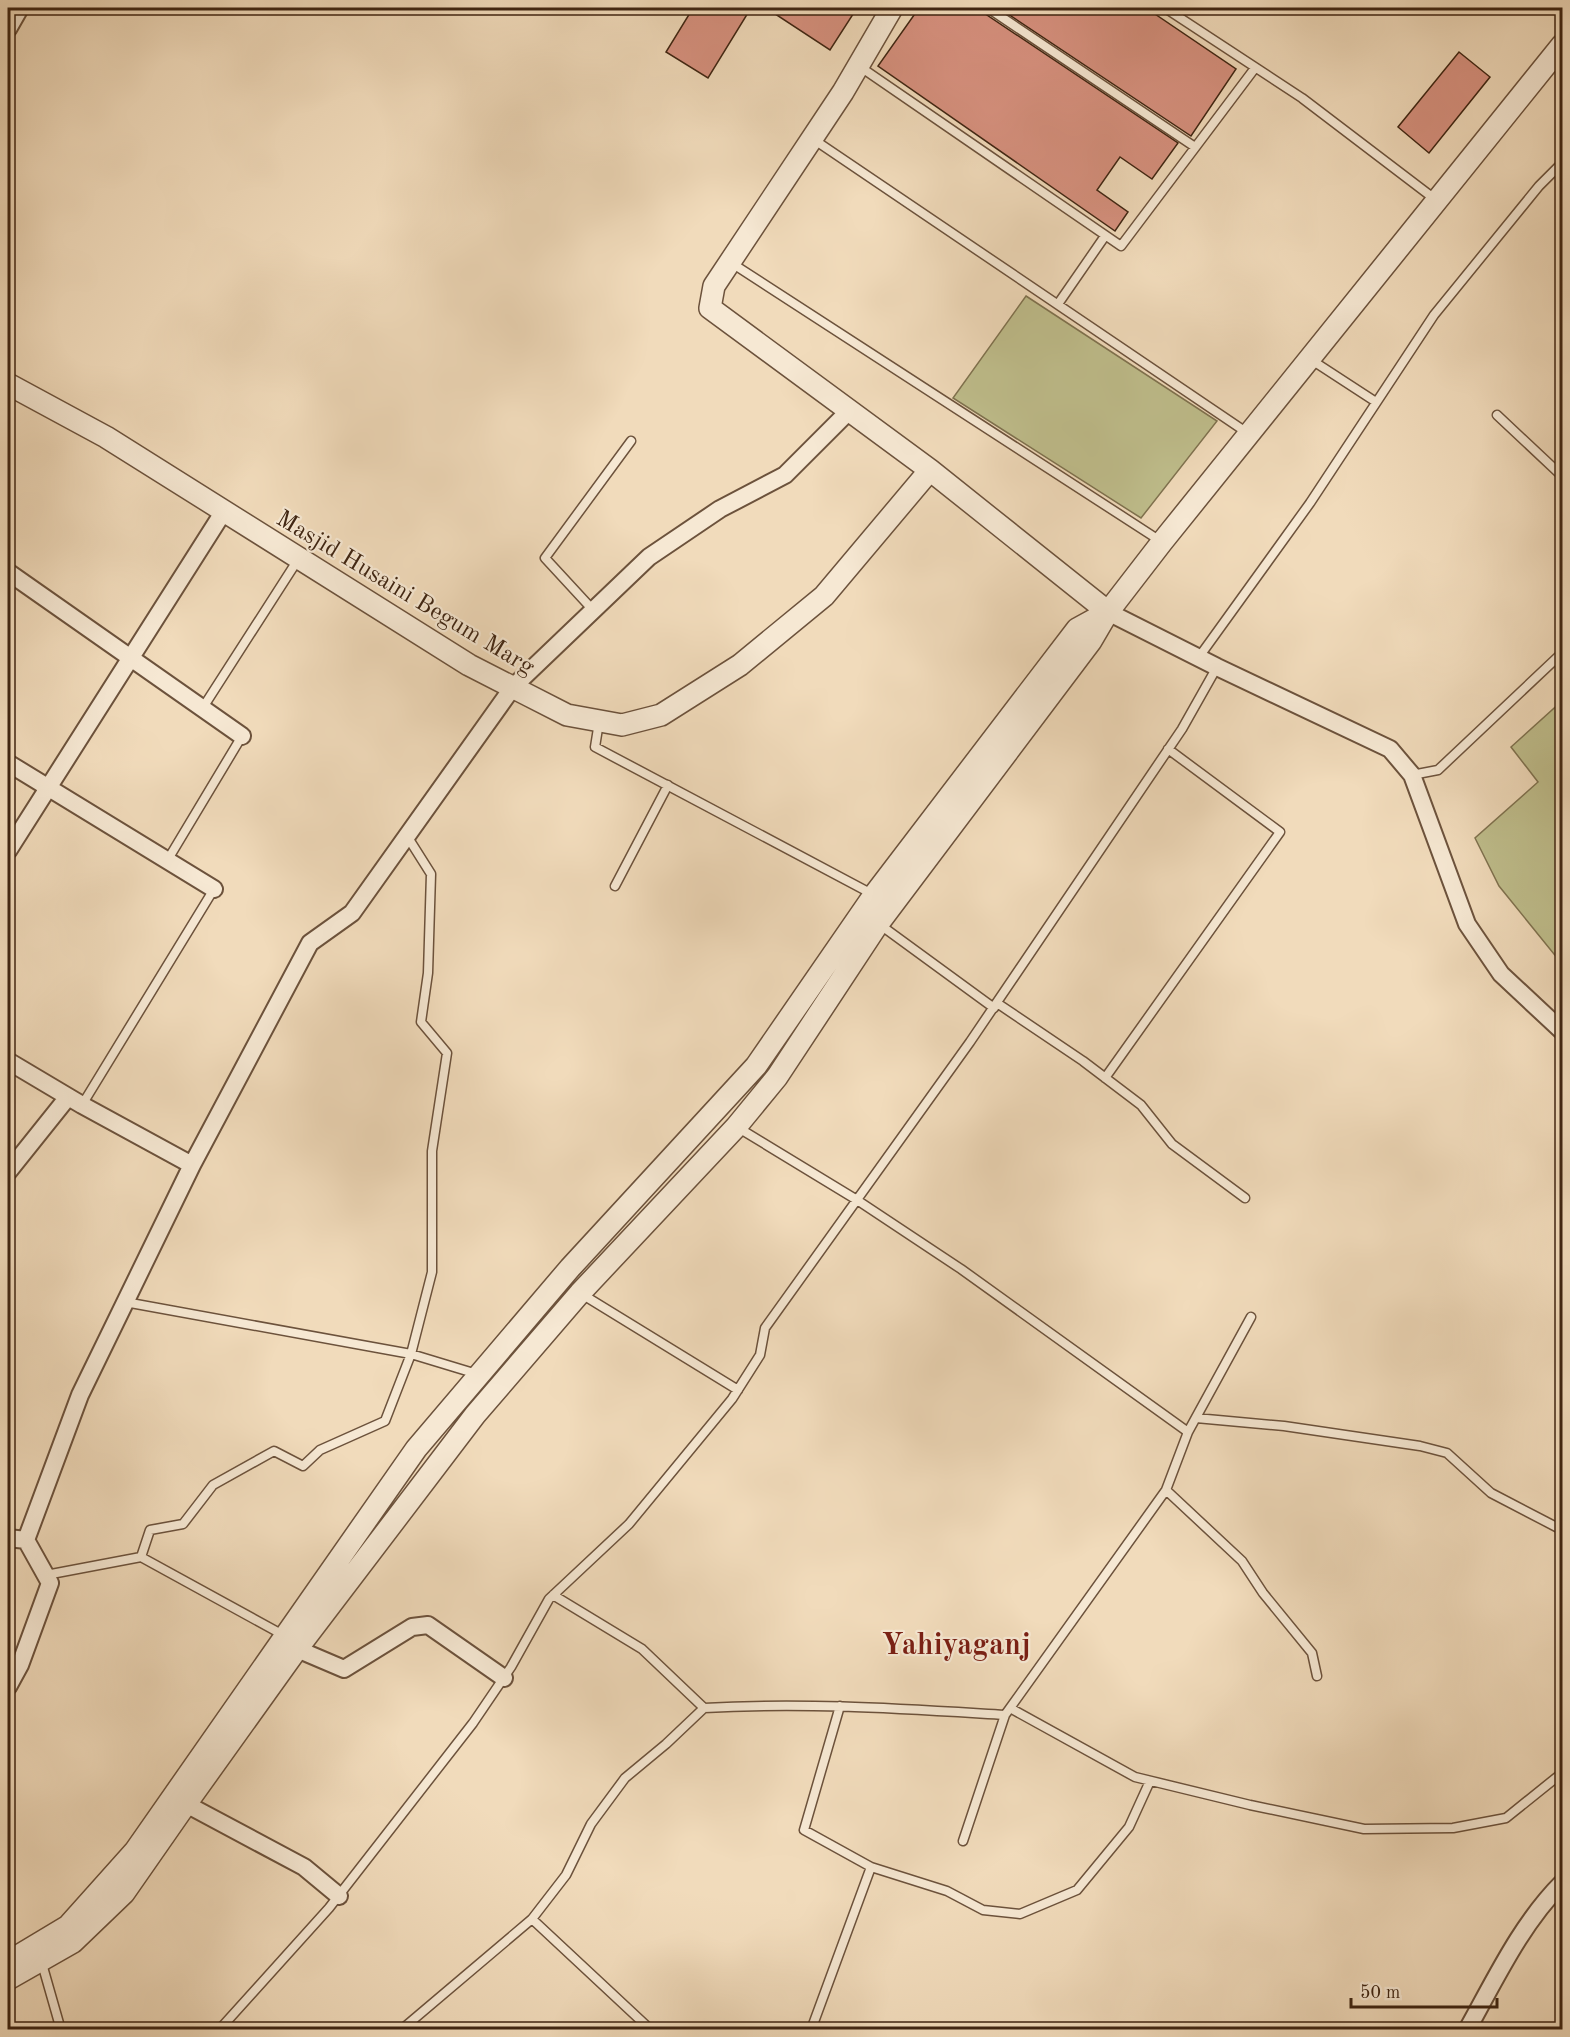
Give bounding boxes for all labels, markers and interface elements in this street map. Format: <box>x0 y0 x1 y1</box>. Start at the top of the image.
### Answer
street label: Masjid Husaini Begum Marg <box>272 507 538 680</box>
district label: Yahiyaganj <box>881 1631 1031 1661</box>
scale bar <box>1351 1971 1496 2009</box>
text: 50 m <box>1360 1984 1400 2002</box>

